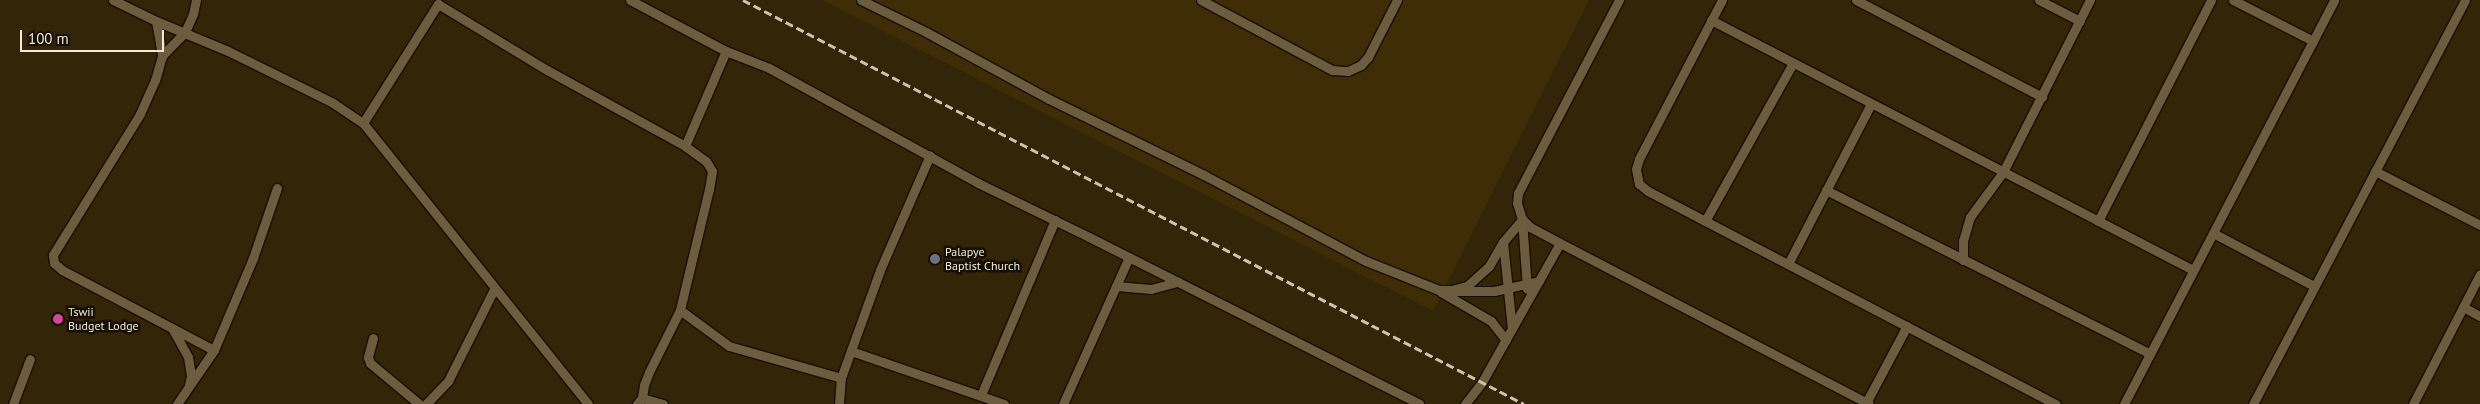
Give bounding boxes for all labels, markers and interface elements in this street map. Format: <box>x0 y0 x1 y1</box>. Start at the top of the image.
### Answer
scale bar <box>22 20 166 52</box>
text: 100 m <box>28 29 69 48</box>
place label: Palapye Baptist Church <box>945 245 1020 273</box>
marker: Palapye Baptist Church <box>929 253 941 265</box>
place label: Tswii Budget Lodge <box>68 305 139 333</box>
marker: Tswii Budget Lodge <box>52 313 64 325</box>

